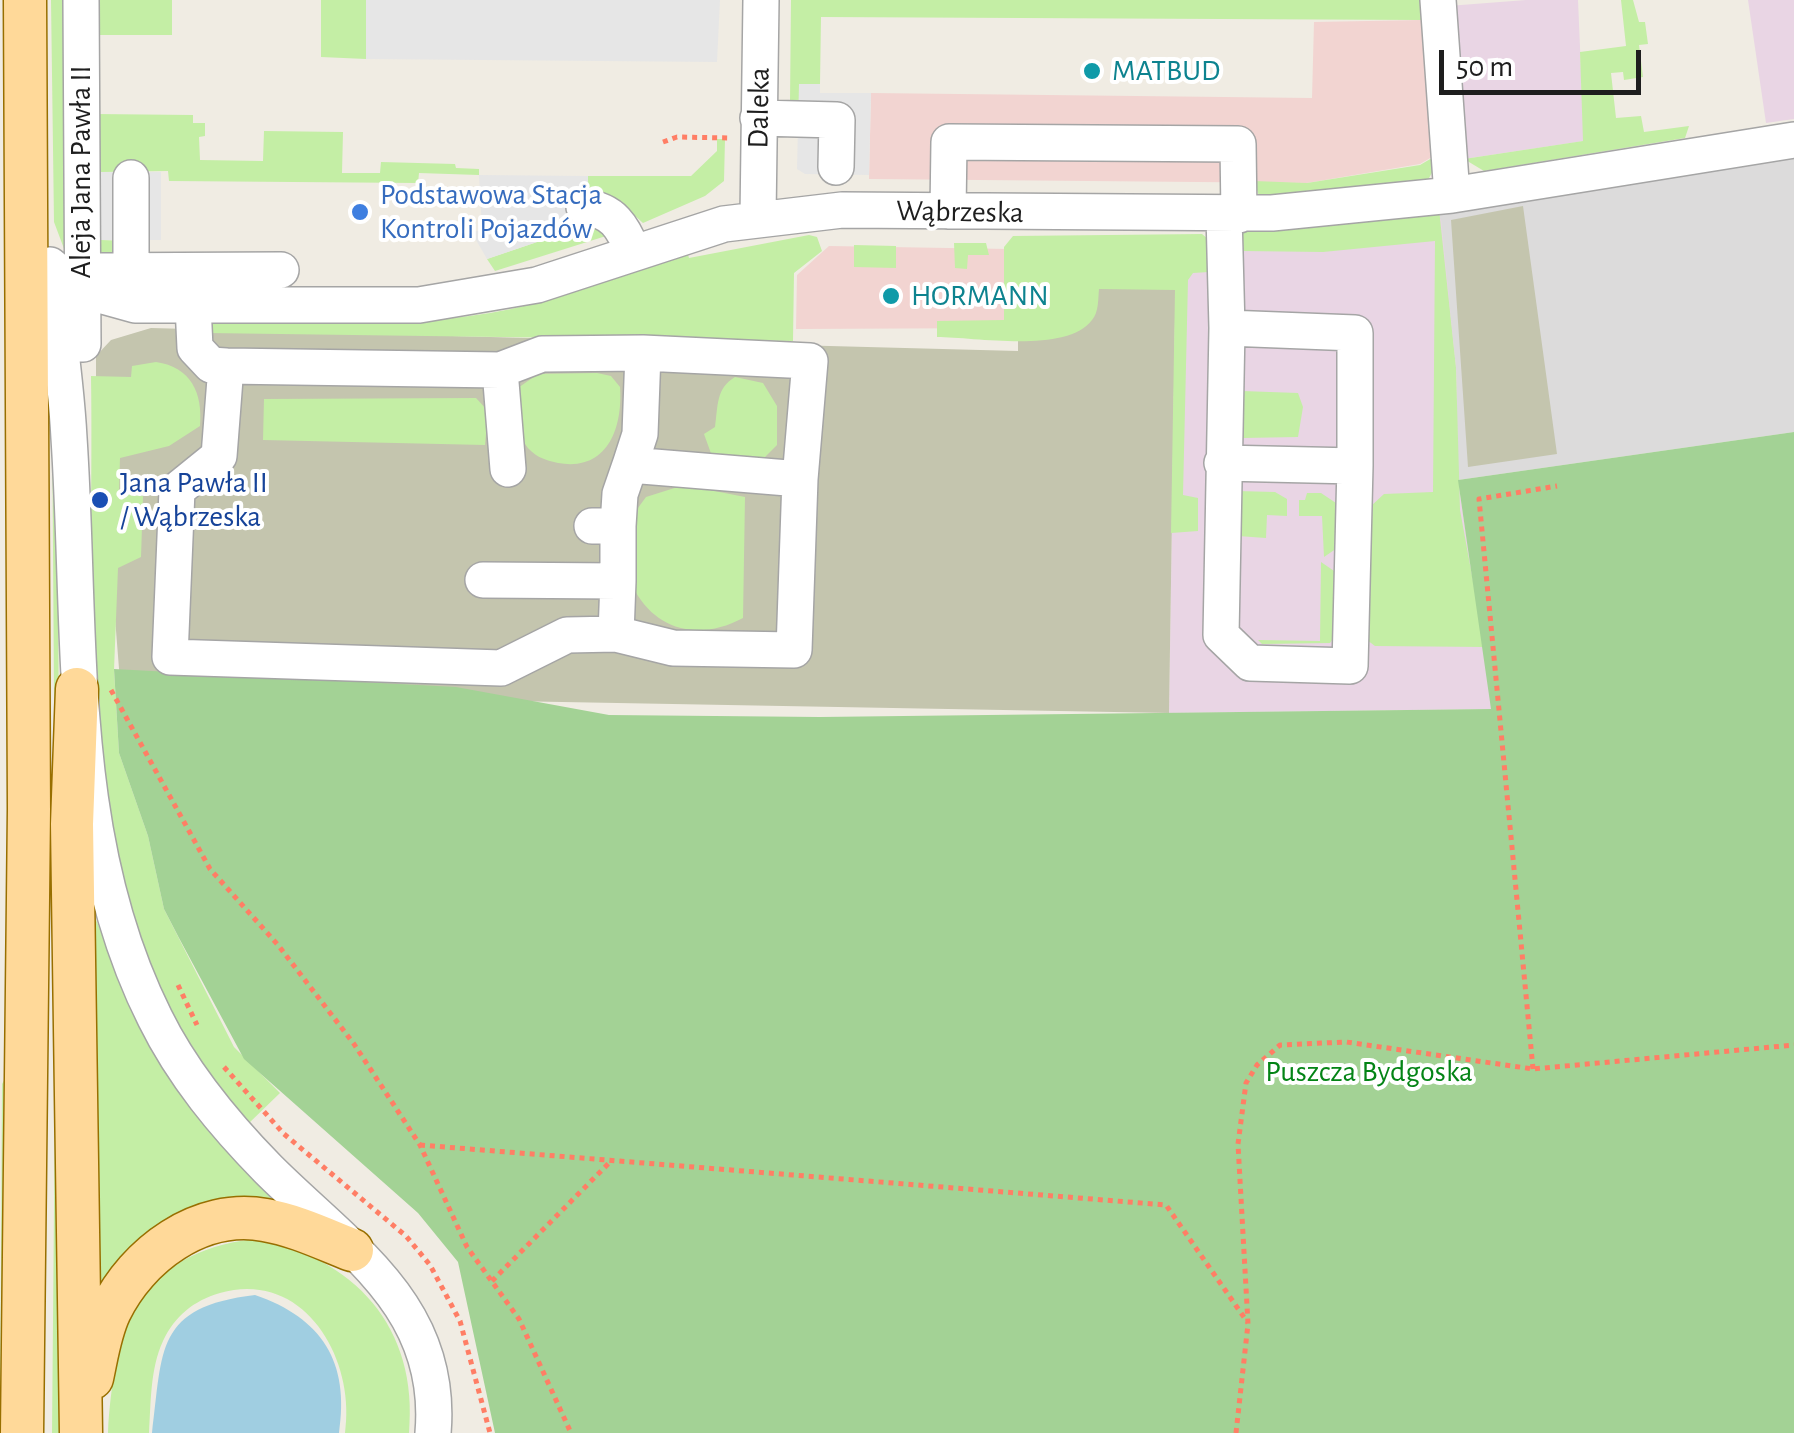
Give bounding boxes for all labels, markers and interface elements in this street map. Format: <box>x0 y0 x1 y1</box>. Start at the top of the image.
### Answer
scale bar <box>1444 30 1646 92</box>
text: 50 m <box>1456 52 1513 82</box>
place label: MATBUD <box>1112 53 1220 89</box>
marker: MATBUD <box>1081 60 1103 82</box>
street label: Aleja Jana Pawła II <box>63 65 99 279</box>
street label: Daleka <box>740 67 778 149</box>
place label: Podstawowa Stacja Kontroli Pojazdów <box>380 177 602 248</box>
street label: Wąbrzeska <box>896 193 1024 231</box>
marker: Podstawowa Stacja Kontroli Pojazdów <box>349 201 371 223</box>
place label: HORMANN <box>911 278 1049 314</box>
marker: HORMANN <box>880 285 902 307</box>
place label: Jana Pawła II / Wąbrzeska <box>120 465 268 536</box>
marker: Jana Pawła II / Wąbrzeska <box>89 489 111 511</box>
park label: Puszcza Bydgoska <box>1265 1054 1473 1090</box>

